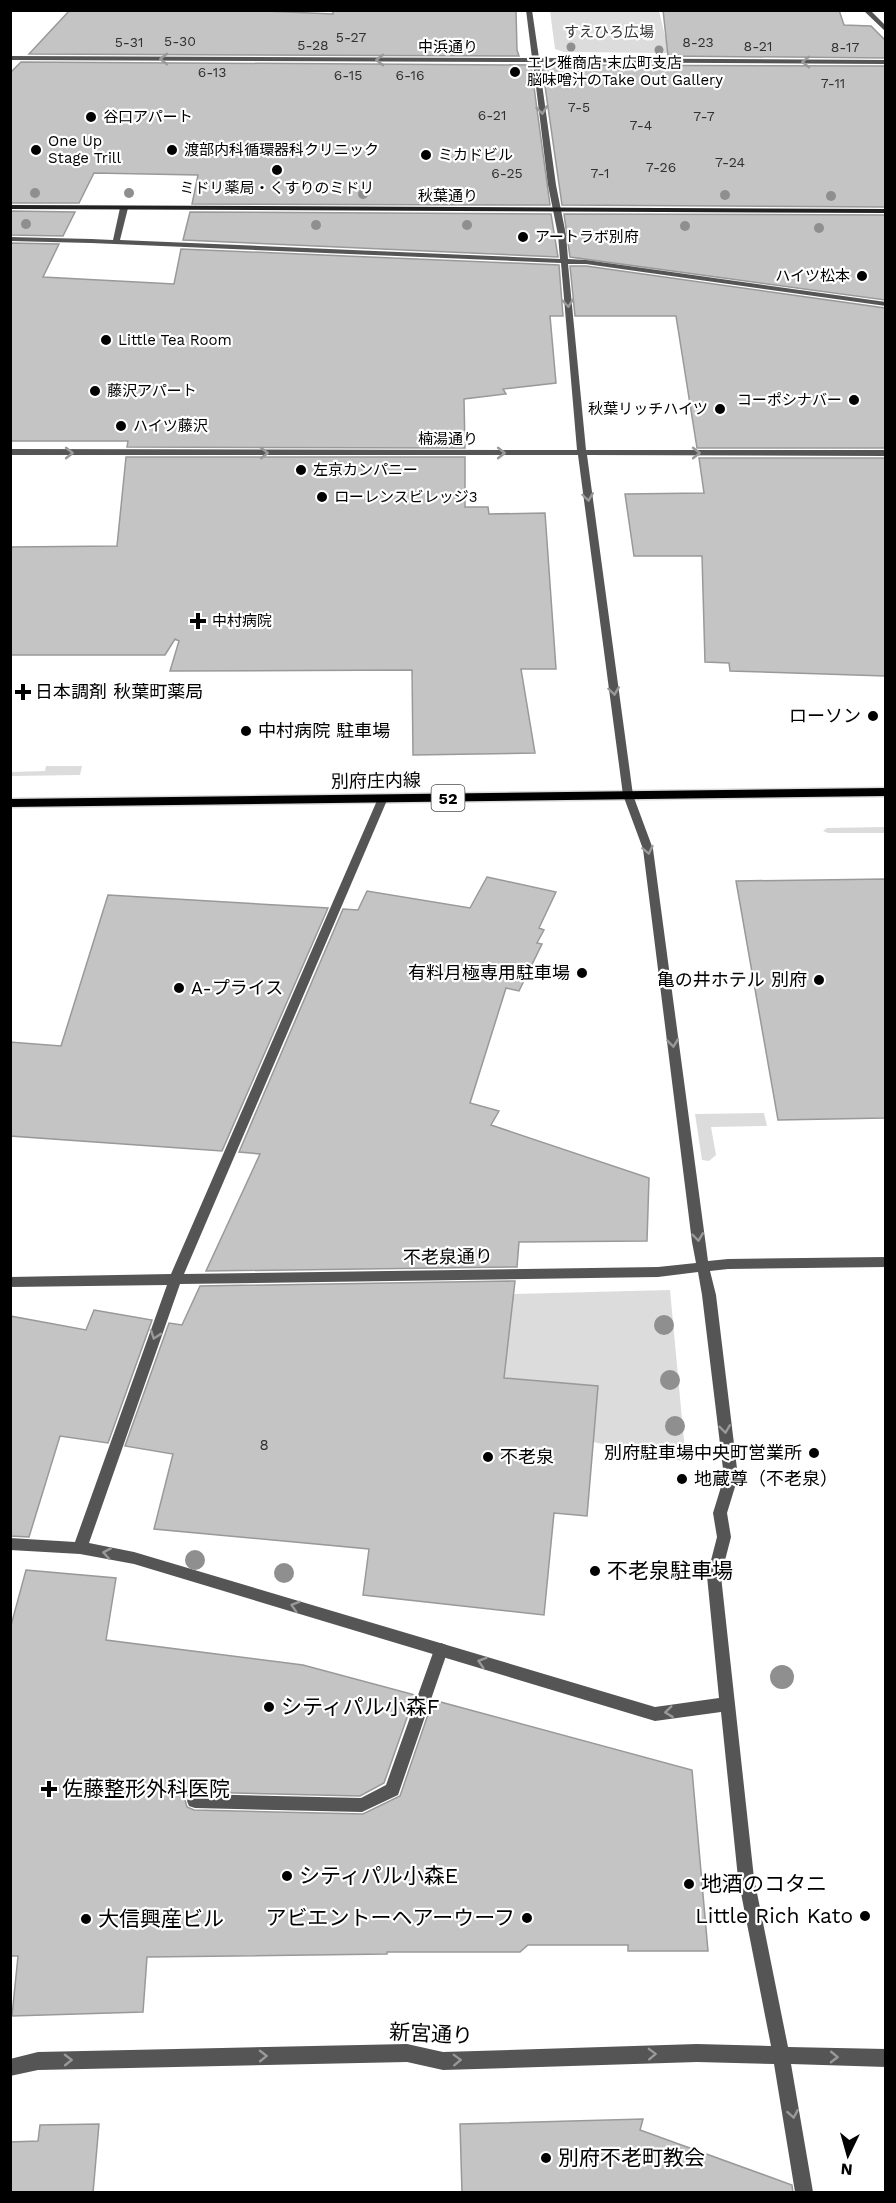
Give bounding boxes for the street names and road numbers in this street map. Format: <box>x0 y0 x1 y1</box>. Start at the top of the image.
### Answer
street label: 中浜通り <box>418 38 478 56</box>
street label: 秋葉通り <box>418 187 478 205</box>
street label: 楠湯通り <box>418 430 478 448</box>
street label: 別府庄内線 <box>331 769 421 792</box>
road number: 52 <box>432 785 464 811</box>
street label: 不老泉通り <box>403 1245 493 1268</box>
street label: 新宮通り <box>388 2019 474 2048</box>

